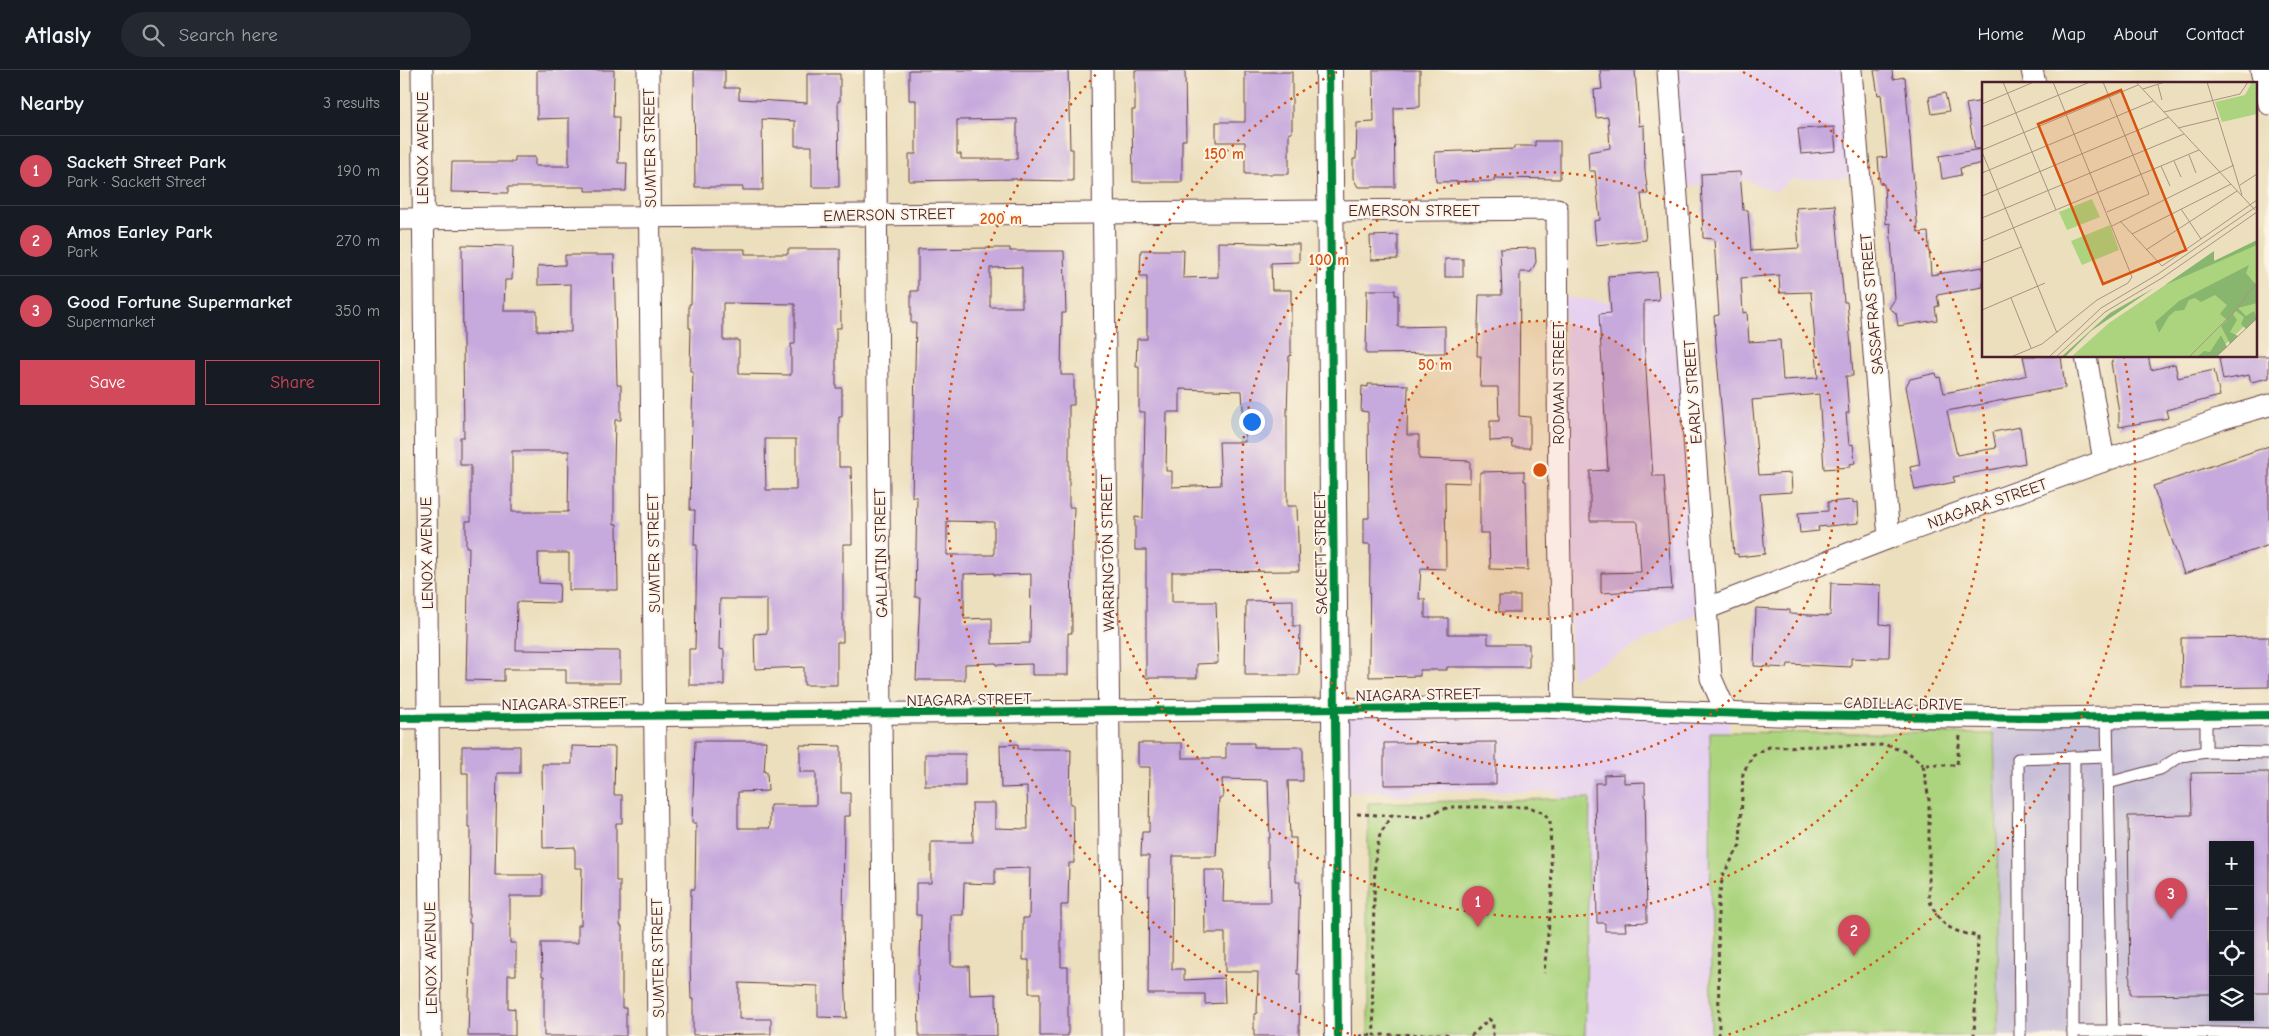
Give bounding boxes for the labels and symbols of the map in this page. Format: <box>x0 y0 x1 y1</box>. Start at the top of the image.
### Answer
inset map <box>1982 82 2256 358</box>
street label: SUMTER STREET <box>640 87 660 208</box>
street label: LENOX AVENUE <box>414 91 432 204</box>
text: 150 m <box>1204 145 1244 163</box>
street label: EMERSON STREET <box>1348 202 1480 220</box>
street label: EMERSON STREET <box>823 205 956 225</box>
text: 200 m <box>980 210 1022 228</box>
street label: SASSAFRAS STREET <box>1857 232 1887 375</box>
text: 100 m <box>1309 251 1349 269</box>
street label: RODMAN STREET <box>1550 321 1568 444</box>
street label: EARLY STREET <box>1680 339 1706 445</box>
text: 50 m <box>1418 356 1452 374</box>
your location <box>1239 409 1265 435</box>
centre of rings <box>1531 461 1549 479</box>
street label: WARRINGTON STREET <box>1098 473 1118 632</box>
street label: NIAGARA STREET <box>1925 475 2050 533</box>
street label: GALLATIN STREET <box>871 487 891 618</box>
street label: SACKETT STREET <box>1311 491 1331 615</box>
street label: SUMTER STREET <box>644 492 664 613</box>
street label: LENOX AVENUE <box>417 496 437 610</box>
street label: NIAGARA STREET <box>1355 685 1481 705</box>
street label: NIAGARA STREET <box>906 690 1032 710</box>
street label: NIAGARA STREET <box>501 694 627 714</box>
street label: CADILLAC DRIVE <box>1843 694 1963 714</box>
pin: 3 <box>2155 878 2187 919</box>
pin: 1 <box>1462 886 1494 927</box>
street label: SUMTER STREET <box>648 897 668 1018</box>
street label: LENOX AVENUE <box>421 901 441 1015</box>
pin: 2 <box>1838 915 1870 956</box>

